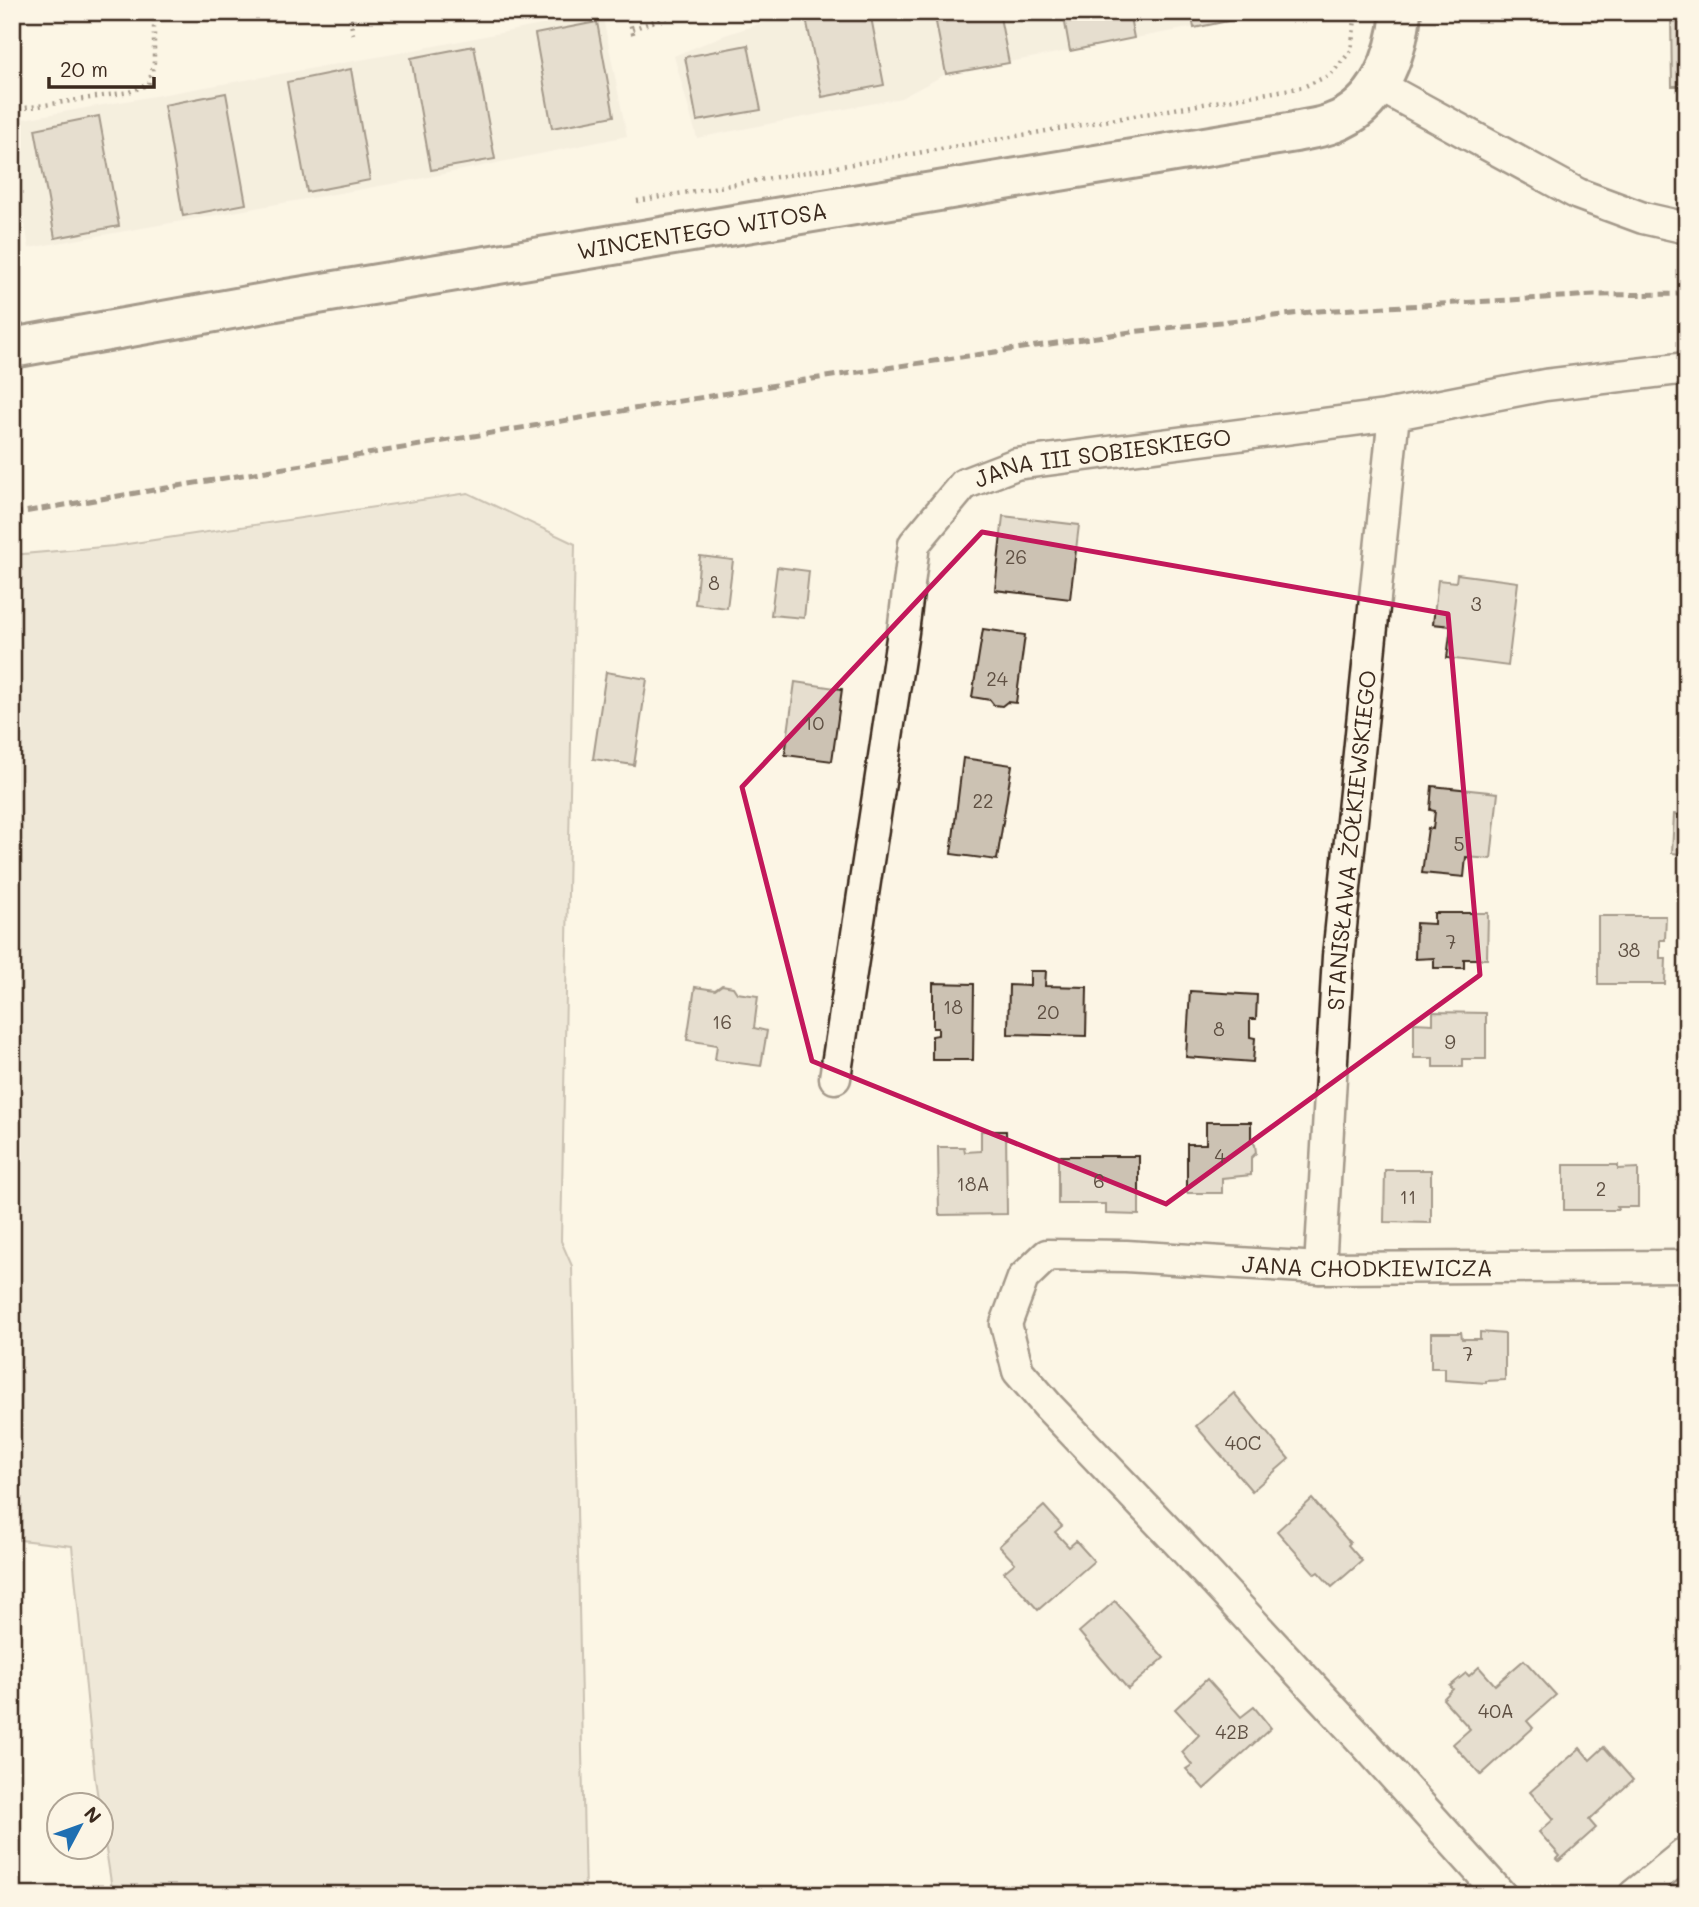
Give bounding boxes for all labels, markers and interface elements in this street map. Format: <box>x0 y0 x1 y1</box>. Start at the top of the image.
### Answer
scale bar <box>49 46 154 90</box>
text: 20 m <box>60 55 108 82</box>
street label: WINCENTEGO WITOSA <box>575 195 829 266</box>
street label: JANA III SOBIESKIEGO <box>970 421 1233 494</box>
house number: 26 <box>1005 544 1027 569</box>
house number: 8 <box>708 570 720 595</box>
house number: 3 <box>1470 591 1482 616</box>
house number: 24 <box>986 666 1008 691</box>
street label: STANISŁAWA ŻÓŁKIEWSKIEGO <box>1320 669 1382 1011</box>
house number: 10 <box>804 710 824 735</box>
house number: 22 <box>972 788 994 813</box>
house number: 5 <box>1453 831 1465 856</box>
house number: 7 <box>1446 929 1456 954</box>
house number: 38 <box>1618 937 1640 962</box>
house number: 18 <box>943 994 963 1019</box>
house number: 20 <box>1037 999 1059 1024</box>
house number: 16 <box>712 1009 732 1034</box>
house number: 8 <box>1213 1016 1225 1041</box>
house number: 9 <box>1444 1029 1456 1054</box>
house number: 4 <box>1214 1143 1226 1168</box>
house number: 6 <box>1093 1168 1105 1193</box>
house number: 18A <box>956 1171 990 1196</box>
house number: 2 <box>1596 1176 1606 1201</box>
house number: 11 <box>1400 1184 1417 1209</box>
street label: JANA CHODKIEWICZA <box>1241 1248 1493 1283</box>
house number: 7 <box>1463 1341 1473 1366</box>
house number: 40C <box>1225 1430 1261 1455</box>
house number: 40A <box>1478 1698 1514 1723</box>
house number: 42B <box>1215 1719 1249 1744</box>
north arrow <box>46 1792 116 1862</box>
text: N <box>79 1801 107 1828</box>

